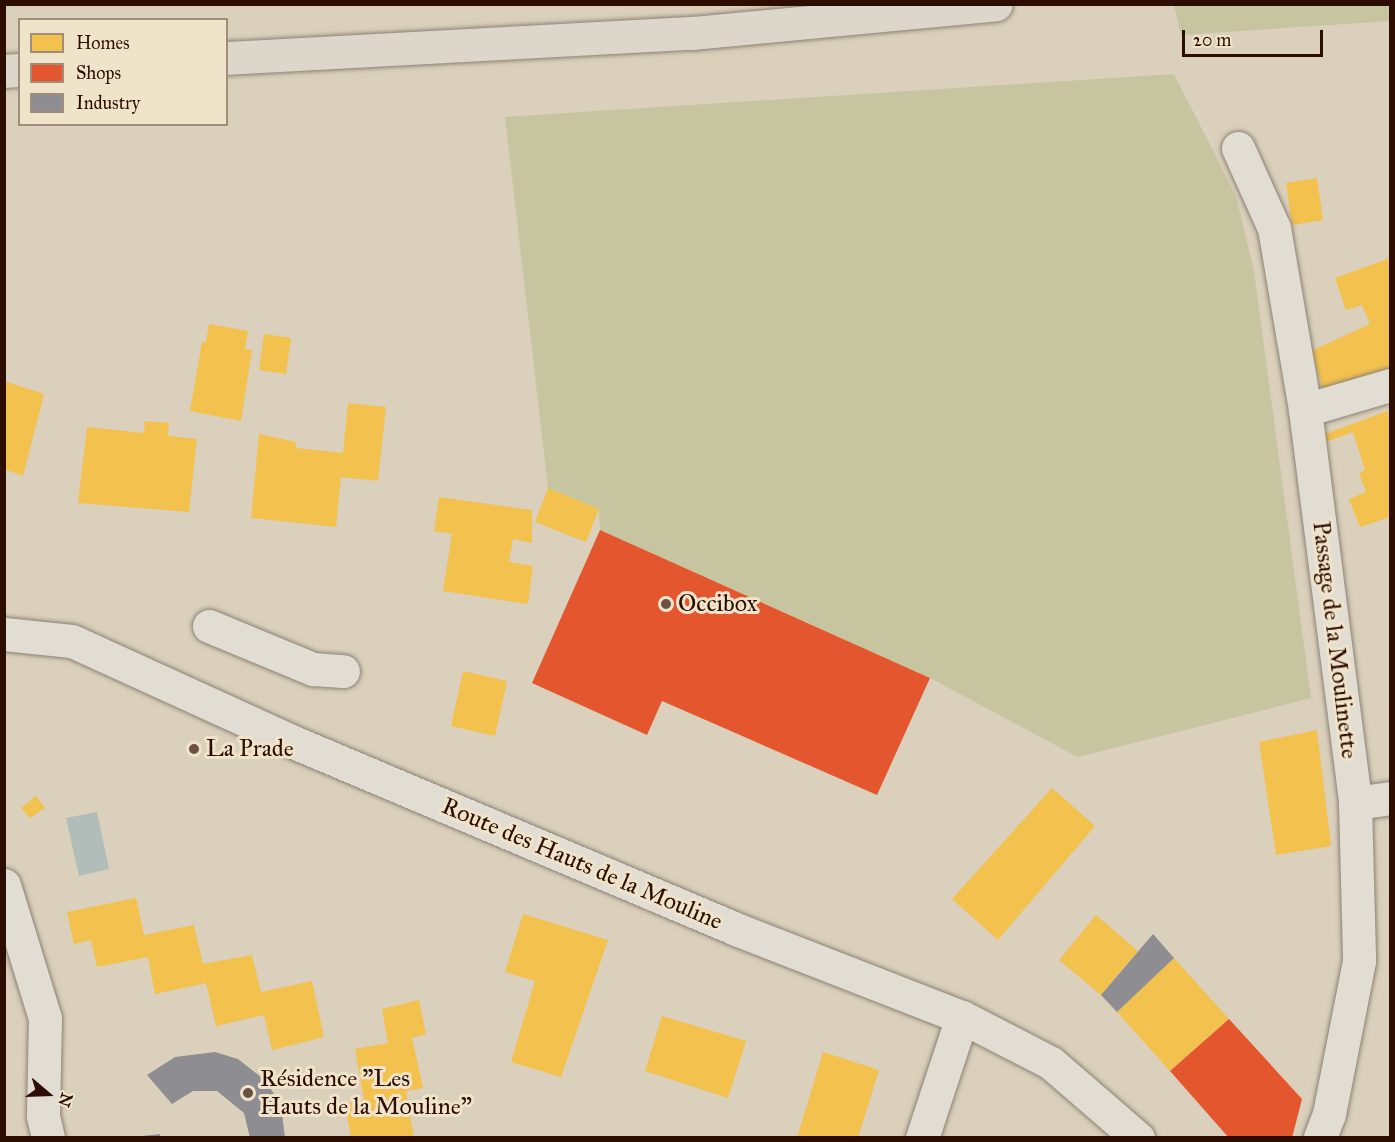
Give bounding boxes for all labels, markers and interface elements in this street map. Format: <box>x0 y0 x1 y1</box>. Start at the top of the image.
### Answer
legend <box>18 18 228 126</box>
scale bar <box>1185 18 1326 56</box>
text: 20 m <box>1193 29 1231 51</box>
text: Homes <box>76 32 130 54</box>
text: Shops <box>76 62 121 84</box>
text: Industry <box>76 92 140 114</box>
street label: Passage de la Moulinette <box>1306 520 1364 760</box>
place label: Occibox <box>678 590 757 618</box>
marker: Occibox <box>659 597 673 611</box>
place label: La Prade <box>206 735 294 763</box>
marker: La Prade <box>187 742 201 756</box>
street label: Route des Hauts de la Mouline <box>437 792 727 936</box>
north arrow <box>18 1064 78 1124</box>
place label: Résidence "Les Hauts de la Mouline" <box>260 1065 472 1121</box>
marker: Résidence "Les Hauts de la Mouline" <box>241 1086 255 1100</box>
text: N <box>54 1091 77 1110</box>

